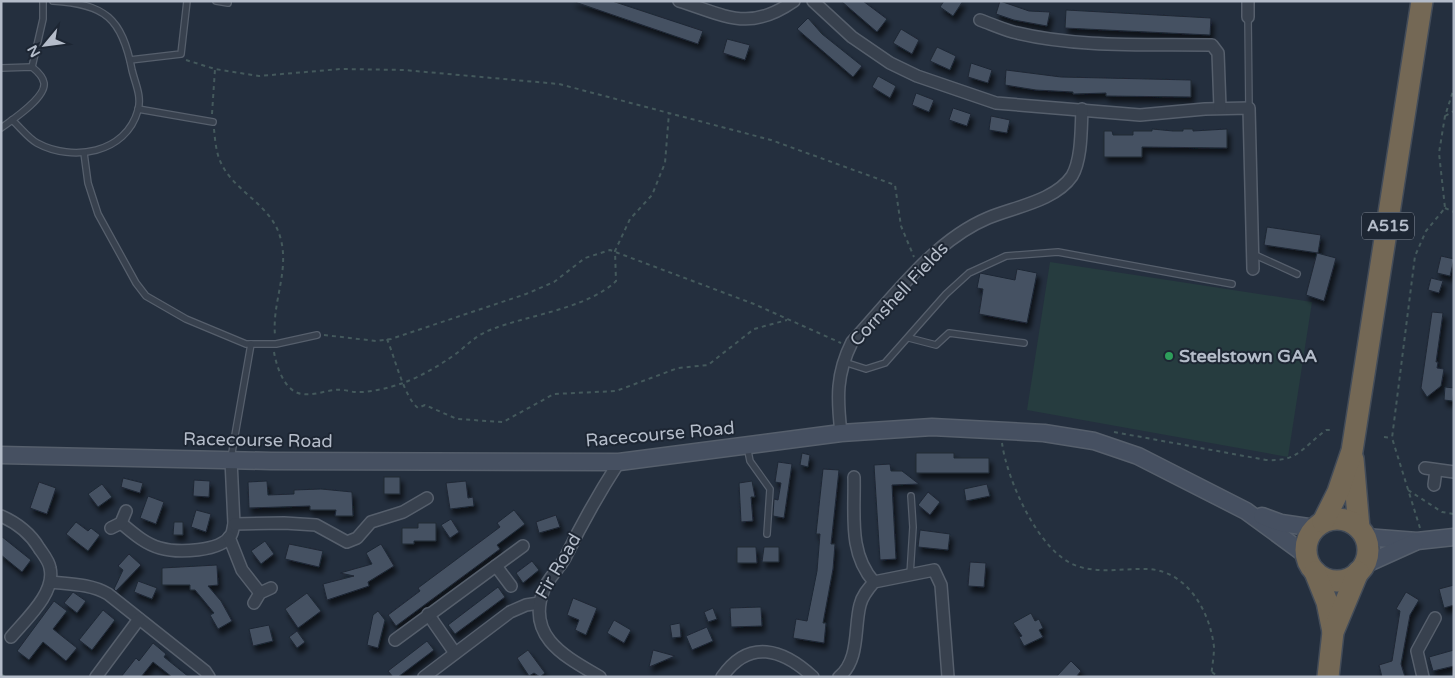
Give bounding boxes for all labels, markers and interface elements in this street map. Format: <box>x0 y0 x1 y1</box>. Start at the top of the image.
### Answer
north arrow <box>20 20 70 70</box>
text: N <box>24 42 44 60</box>
road number: A515 <box>1362 212 1414 240</box>
street label: Cornshell Fields <box>845 237 953 351</box>
place label: Steelstown GAA <box>1179 345 1317 367</box>
marker: Steelstown GAA <box>1163 350 1175 362</box>
street label: Racecourse Road <box>584 417 736 451</box>
street label: Racecourse Road <box>183 428 333 452</box>
street label: Fir Road <box>530 529 586 603</box>

